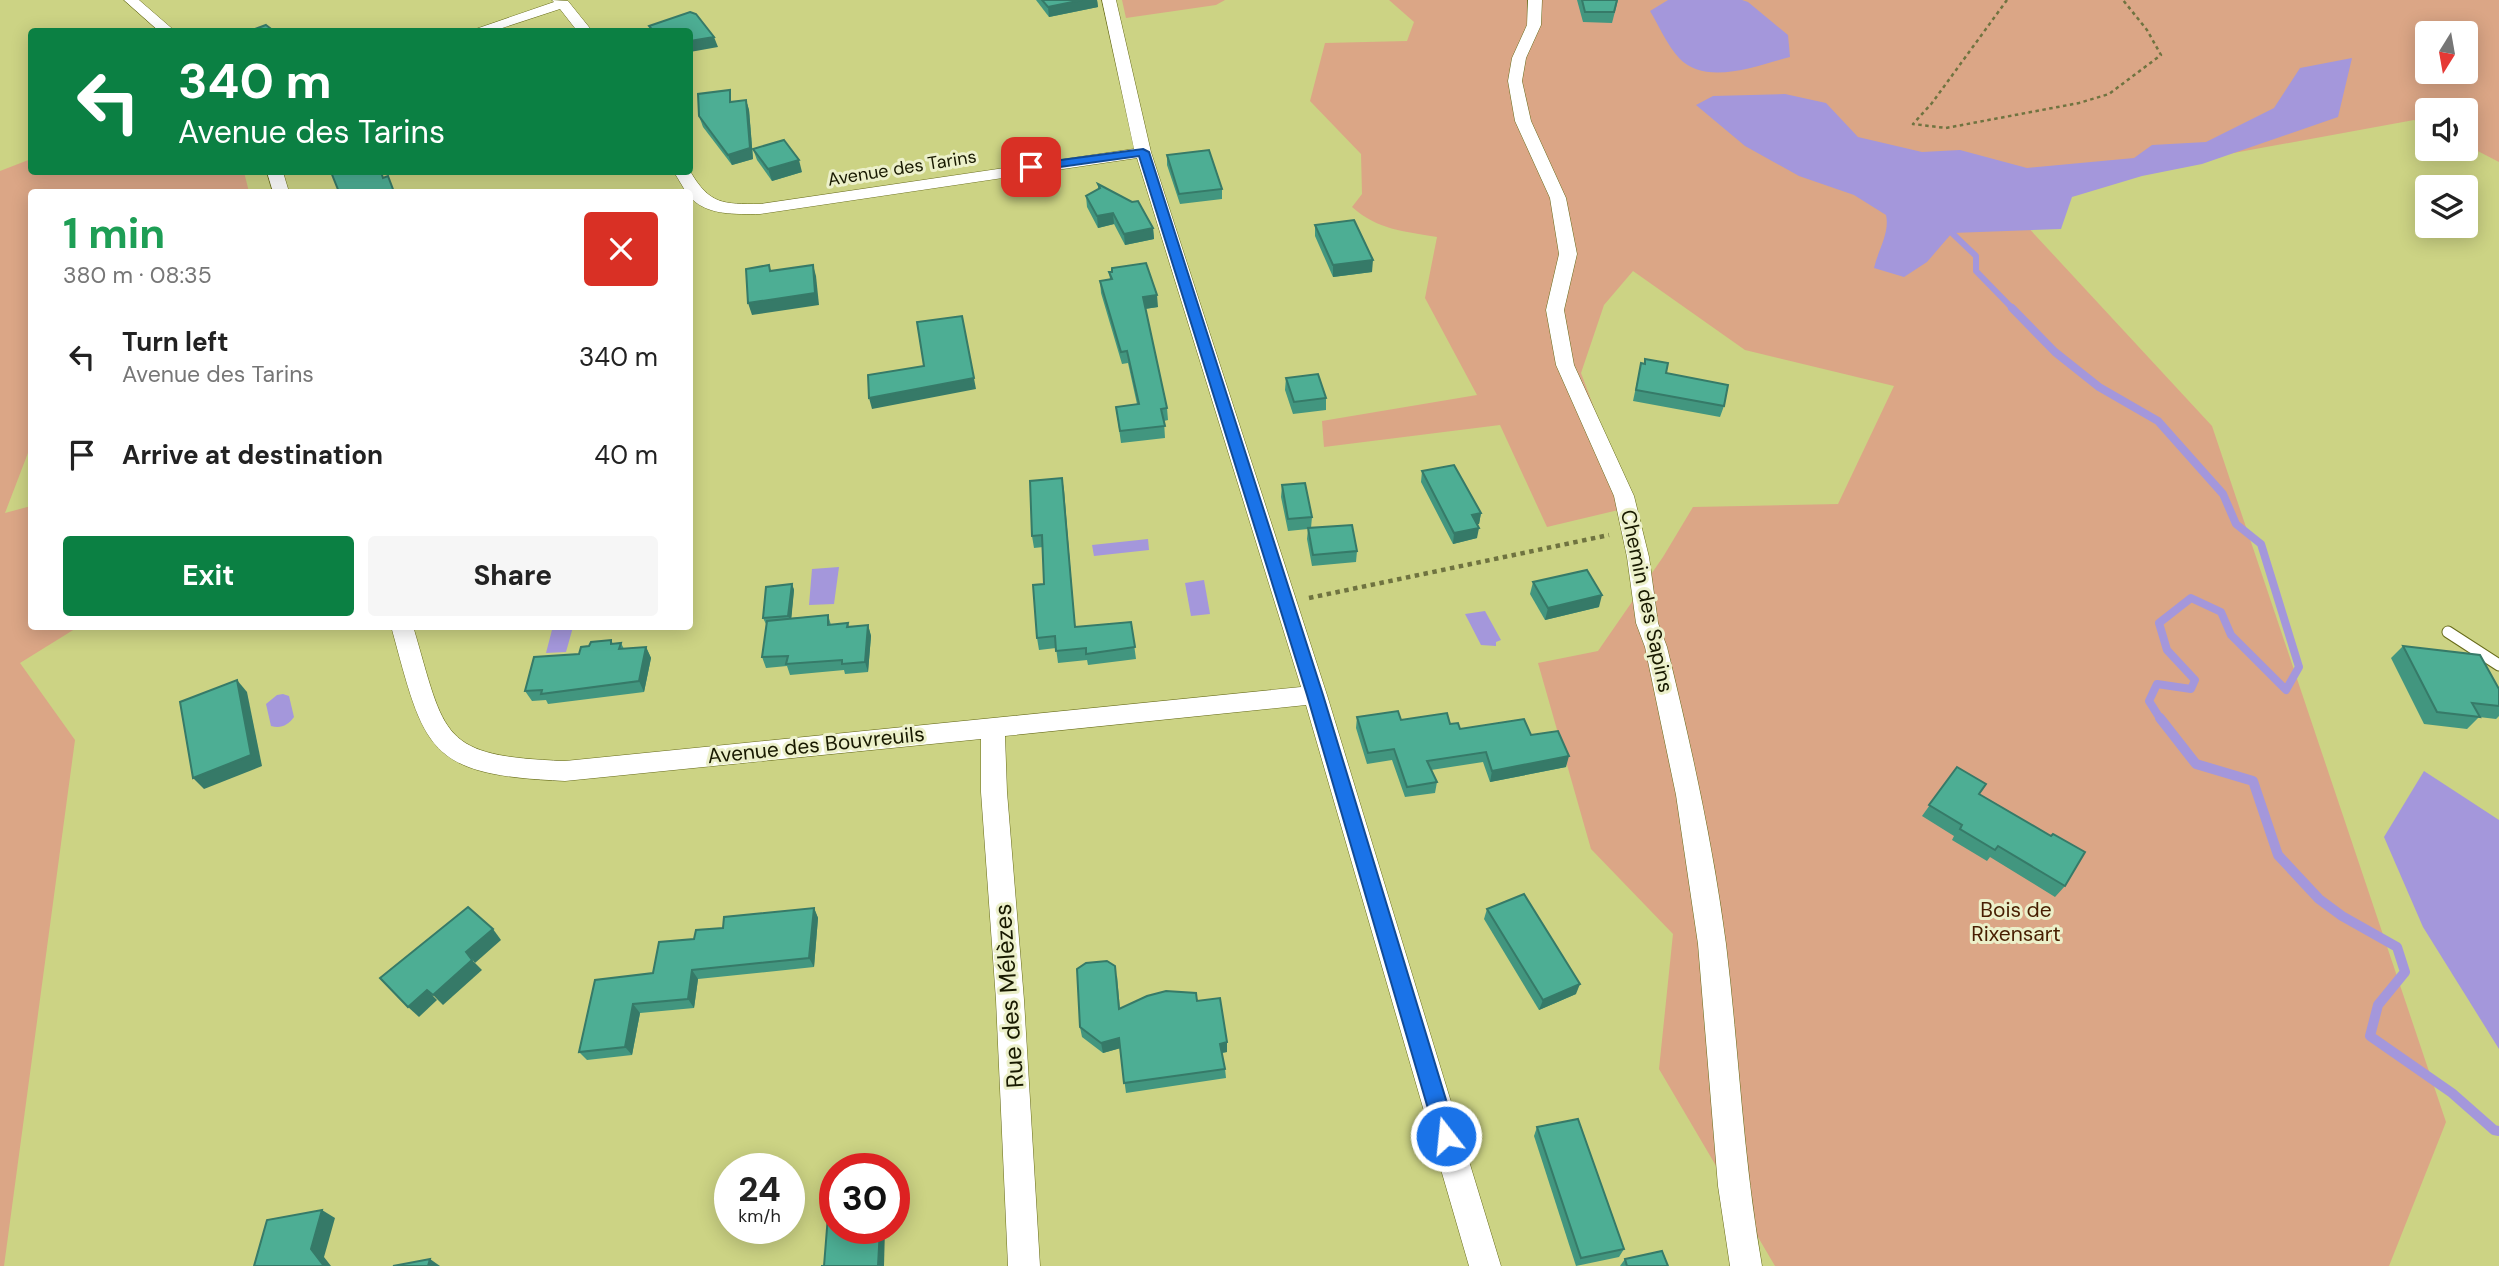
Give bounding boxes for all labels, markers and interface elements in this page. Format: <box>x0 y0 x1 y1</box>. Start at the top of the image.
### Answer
north arrow <box>2415 21 2478 84</box>
map controls <box>2415 21 2478 238</box>
text: 340 m <box>178 49 332 113</box>
icon: left <box>63 56 154 147</box>
button: sound <box>2415 98 2478 161</box>
text: Avenue des Tarins <box>178 111 445 153</box>
pin <box>1001 137 1061 197</box>
street label: Avenue des Tarins <box>826 144 978 192</box>
icon: arrive <box>1012 148 1050 186</box>
button: layers <box>2415 175 2478 238</box>
text: 1 min <box>63 206 165 261</box>
button: close <box>584 212 658 286</box>
text: 380 m · 08:35 <box>63 260 212 290</box>
text: Turn left <box>122 325 229 359</box>
icon: left <box>63 338 101 376</box>
text: 340 m <box>579 340 658 374</box>
text: Avenue des Tarins <box>122 359 314 389</box>
icon: arrive <box>63 436 101 474</box>
text: Arrive at destination <box>122 438 383 472</box>
text: 40 m <box>594 438 658 472</box>
street label: Chemin des Sapins <box>1614 507 1680 695</box>
button: Exit <box>63 536 354 616</box>
button: Share <box>368 536 658 616</box>
street label: Avenue des Bouvreuils <box>706 720 926 770</box>
park label: Bois de Rixensart <box>1971 896 2061 948</box>
street label: Rue des Mélèzes <box>987 903 1030 1089</box>
position arrow <box>1409 1099 1483 1173</box>
speed limit sign: 30 <box>819 1153 910 1244</box>
text: 24 <box>738 1166 781 1212</box>
text: km/h <box>738 1204 781 1228</box>

